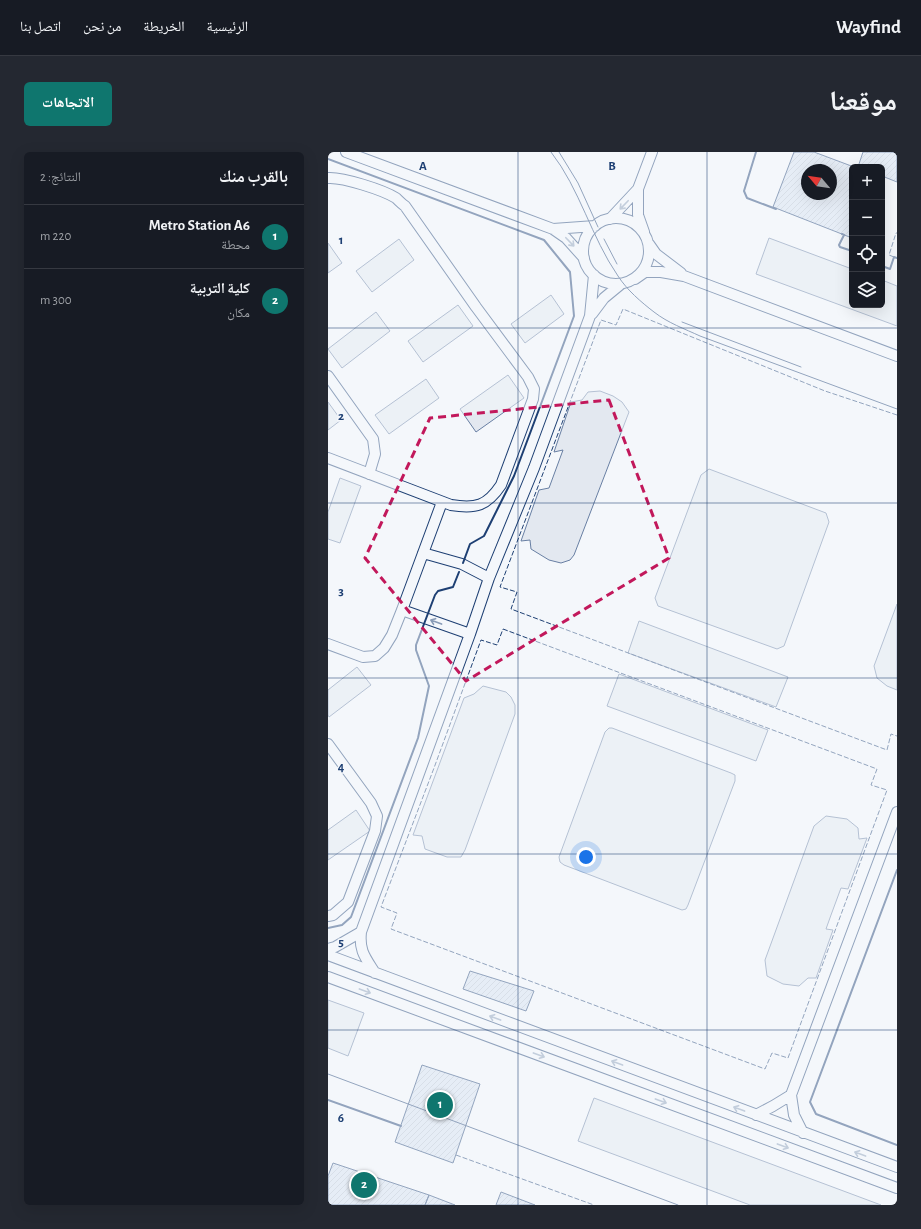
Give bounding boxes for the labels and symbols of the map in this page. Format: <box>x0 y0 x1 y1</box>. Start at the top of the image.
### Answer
text: A <box>419 160 427 173</box>
text: B <box>608 160 616 173</box>
north arrow <box>801 164 837 200</box>
one-way arrow <box>620 199 629 210</box>
text: 1 <box>339 234 343 247</box>
one-way arrow <box>565 237 574 247</box>
text: 2 <box>338 410 344 423</box>
text: 3 <box>338 585 344 598</box>
one-way arrow <box>431 617 443 625</box>
text: 4 <box>338 761 345 774</box>
your location <box>576 847 596 867</box>
text: 5 <box>338 936 344 949</box>
one-way arrow <box>358 987 370 995</box>
one-way arrow <box>489 1013 501 1021</box>
one-way arrow <box>533 1052 545 1060</box>
one-way arrow <box>611 1059 623 1067</box>
pin: 1 <box>427 1090 453 1120</box>
one-way arrow <box>654 1097 666 1105</box>
one-way arrow <box>733 1104 745 1112</box>
text: 6 <box>338 1112 344 1125</box>
one-way arrow <box>776 1143 789 1150</box>
one-way arrow <box>855 1149 867 1157</box>
pin: 2 <box>351 1170 377 1200</box>

